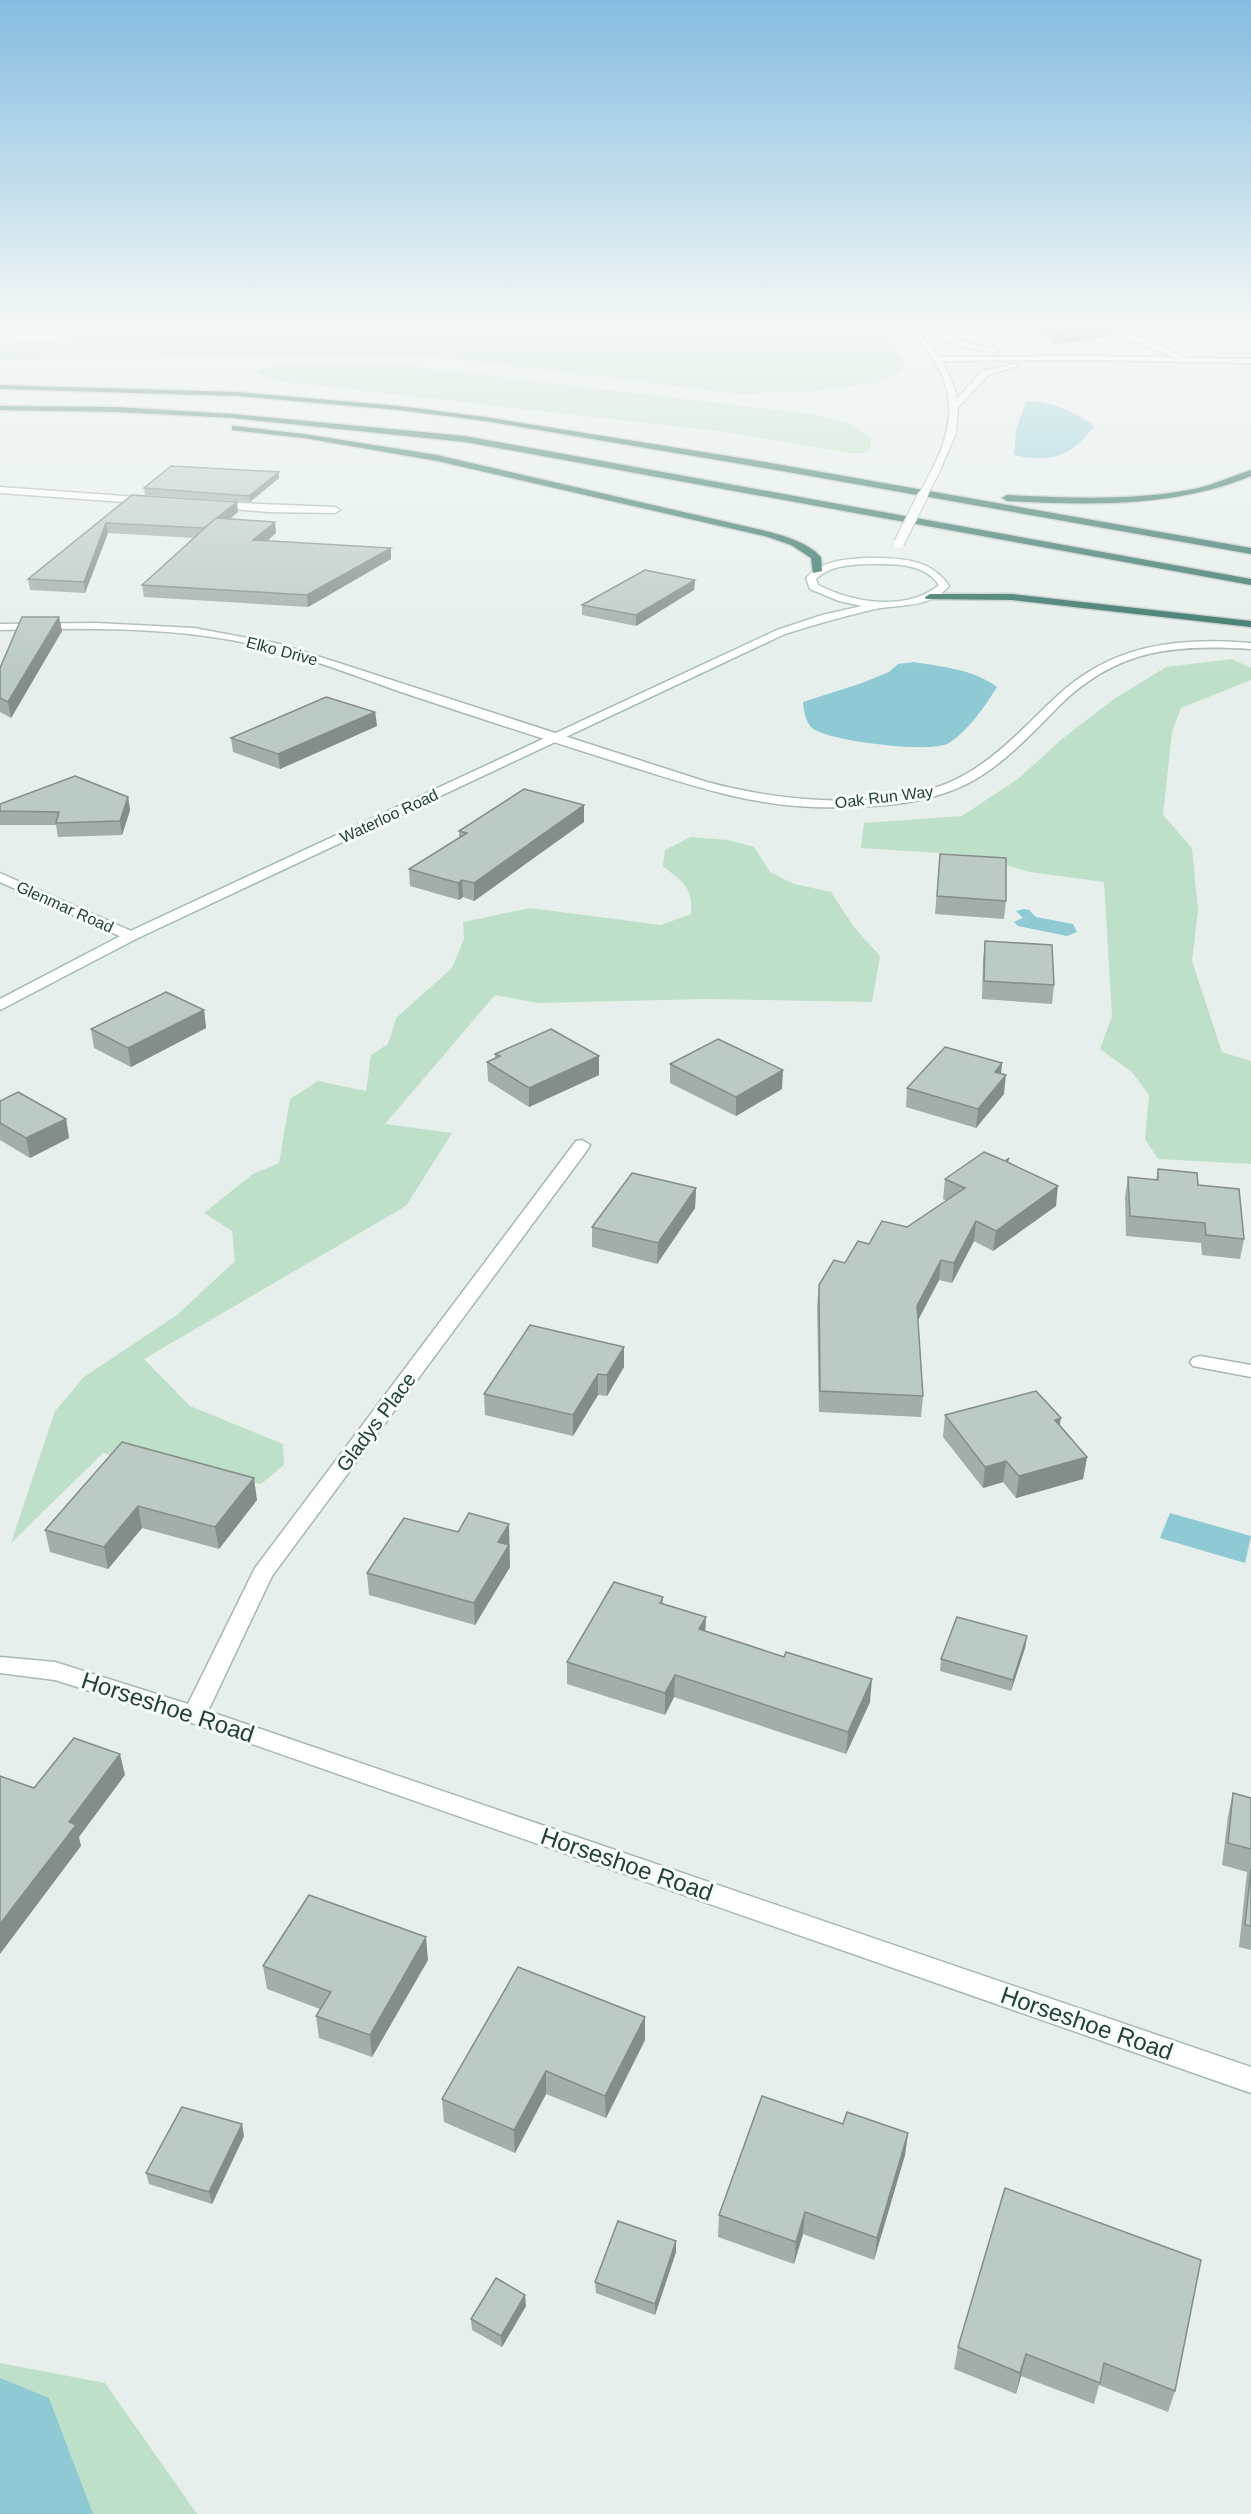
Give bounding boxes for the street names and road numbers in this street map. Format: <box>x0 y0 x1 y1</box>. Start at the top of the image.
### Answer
street label: Elko Drive <box>245 633 320 669</box>
street label: Oak Run Way <box>834 783 934 811</box>
street label: Waterloo Road <box>337 786 441 846</box>
street label: Glenmar Road <box>14 878 116 936</box>
street label: Gladys Place <box>332 1368 420 1476</box>
street label: Horseshoe Road <box>78 1666 258 1748</box>
street label: Horseshoe Road <box>537 1822 717 1906</box>
street label: Horseshoe Road <box>997 1981 1177 2065</box>

